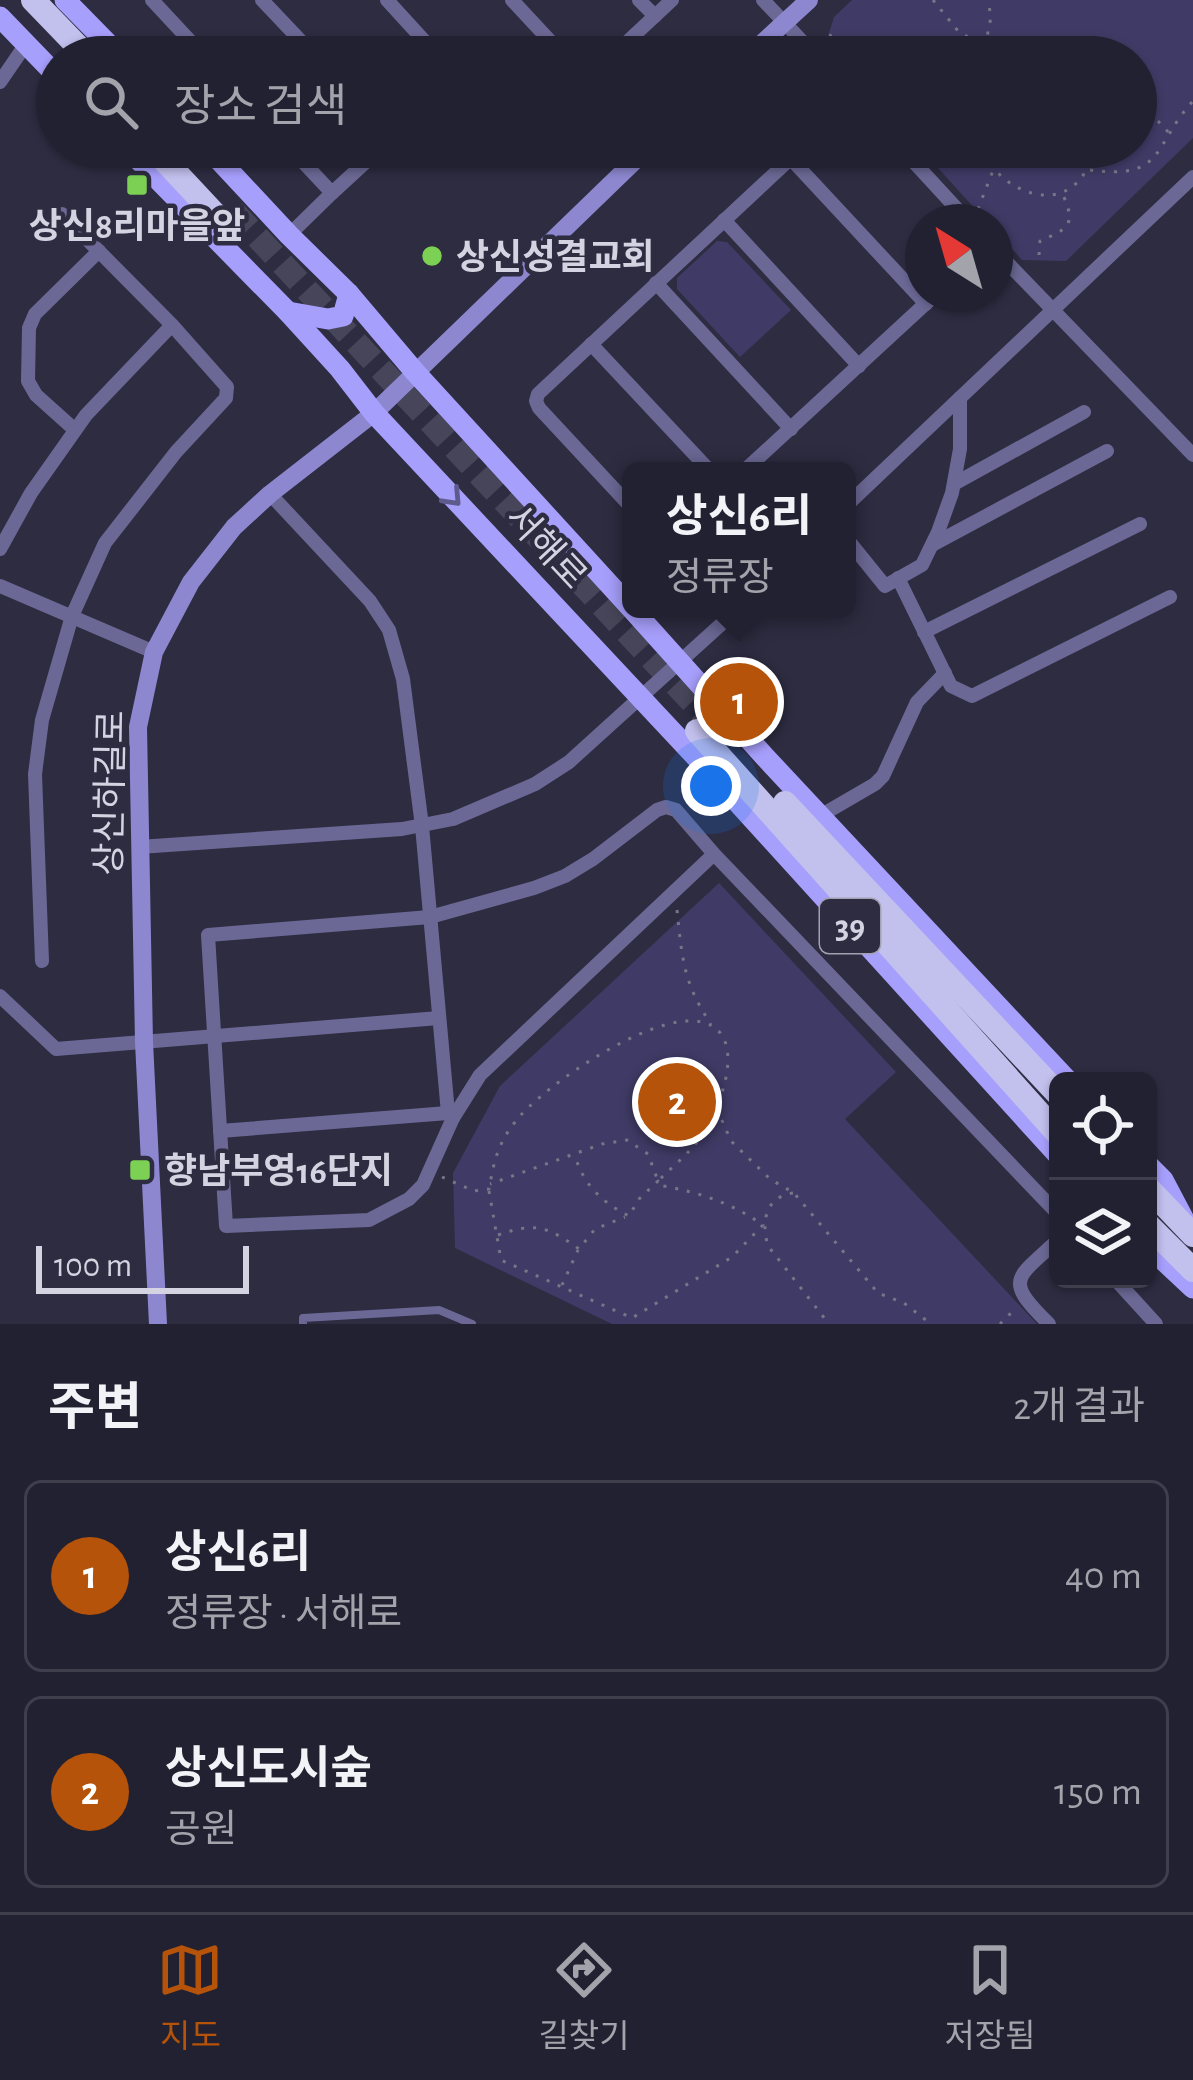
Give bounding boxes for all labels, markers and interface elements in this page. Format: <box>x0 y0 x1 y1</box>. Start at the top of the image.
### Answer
search box <box>36 36 1157 168</box>
icon: search <box>78 69 144 135</box>
text: 장소 검색 <box>174 85 347 130</box>
marker: 상신8리마을앞 <box>124 172 150 198</box>
north arrow <box>905 204 1013 312</box>
place label: 상신8리마을앞 <box>29 207 245 245</box>
place label: 상신성결교회 <box>456 238 655 276</box>
marker: 상신성결교회 <box>419 243 445 269</box>
popup <box>622 462 856 618</box>
one-way arrow <box>439 485 461 506</box>
text: 상신6리 <box>666 495 812 540</box>
street label: 서해로 <box>498 498 593 596</box>
text: 정류장 <box>666 559 774 598</box>
pin: 1 <box>700 657 778 747</box>
street label: 상신하길로 <box>91 710 130 876</box>
your location <box>681 756 741 816</box>
road number: 39 <box>820 899 880 953</box>
pin: 2 <box>638 1057 716 1147</box>
map controls <box>1049 1072 1157 1288</box>
button: locate <box>1049 1072 1157 1180</box>
place label: 향남부영16단지 <box>164 1152 393 1190</box>
marker: 향남부영16단지 <box>127 1157 153 1183</box>
button: layers <box>1049 1180 1157 1288</box>
scale bar <box>36 1240 249 1293</box>
text: 100 m <box>54 1250 132 1283</box>
text: 주변 <box>48 1383 142 1434</box>
text: 2개 결과 <box>1013 1388 1145 1427</box>
text: 상신6리 <box>165 1531 311 1576</box>
text: 1 <box>83 1557 97 1596</box>
text: 40 m <box>1065 1557 1142 1596</box>
text: 정류장 · 서해로 <box>165 1595 402 1634</box>
text: 상신도시숲 <box>165 1747 372 1792</box>
text: 2 <box>81 1773 99 1812</box>
text: 150 m <box>1054 1773 1142 1812</box>
text: 공원 <box>165 1811 237 1850</box>
tab: 지도 <box>157 1937 223 2058</box>
tab: 길찾기 <box>538 1937 630 2058</box>
tab: 저장됨 <box>944 1937 1036 2058</box>

